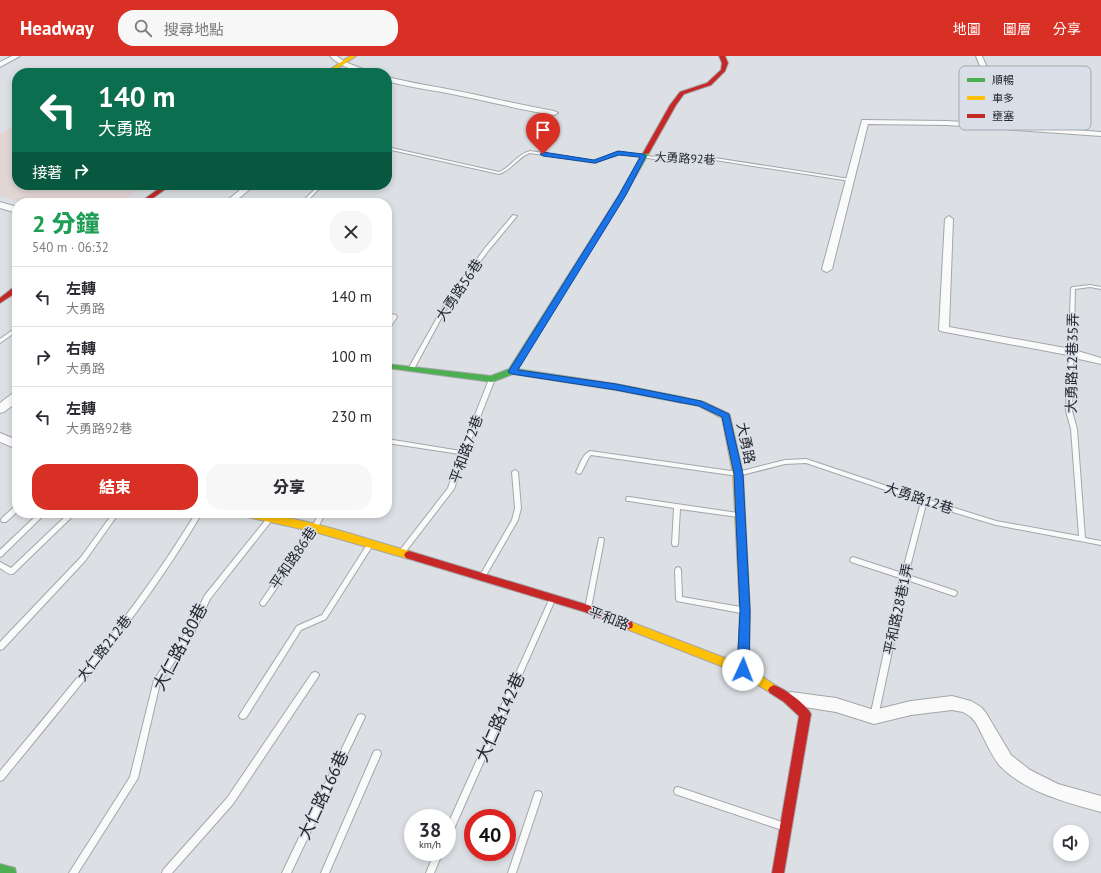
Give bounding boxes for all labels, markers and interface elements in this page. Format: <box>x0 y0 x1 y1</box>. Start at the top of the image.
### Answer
search box <box>118 10 398 46</box>
text: Headway <box>20 16 94 40</box>
icon: search <box>132 17 154 39</box>
text: 搜尋地點 <box>164 20 224 39</box>
text: 地圖 <box>953 20 981 38</box>
text: 圖層 <box>1003 20 1031 38</box>
text: 分享 <box>1053 20 1081 38</box>
legend <box>959 66 1091 130</box>
text: 順暢 <box>992 73 1014 87</box>
text: 140 m <box>98 78 175 115</box>
icon: left <box>32 84 84 136</box>
text: 車多 <box>992 91 1014 105</box>
text: 壅塞 <box>992 109 1014 123</box>
pin <box>526 113 560 154</box>
text: 大勇路 <box>98 117 152 140</box>
icon: arrive <box>532 119 554 141</box>
street label: 大勇路92巷 <box>654 149 716 167</box>
icon: right <box>70 160 92 182</box>
text: 接著 <box>32 163 62 182</box>
text: 2 分鐘 <box>32 208 100 239</box>
button: close <box>330 211 372 253</box>
text: 540 m · 06:32 <box>32 239 109 256</box>
street label: 大勇路56巷 <box>432 255 486 325</box>
text: 左轉 <box>66 279 96 298</box>
icon: left <box>32 286 54 308</box>
text: 140 m <box>331 287 372 306</box>
text: 大勇路 <box>66 300 105 317</box>
street label: 大勇路12巷35弄 <box>1062 313 1082 413</box>
text: 右轉 <box>66 339 96 358</box>
icon: right <box>32 346 54 368</box>
text: 100 m <box>331 347 372 366</box>
text: 大勇路 <box>66 360 105 377</box>
text: 左轉 <box>66 399 96 418</box>
icon: left <box>32 406 54 428</box>
text: 230 m <box>331 407 372 426</box>
street label: 平和路72巷 <box>445 412 487 486</box>
text: 大勇路92巷 <box>66 420 132 437</box>
street label: 大勇路 <box>733 421 759 465</box>
button: 結束 <box>32 464 198 510</box>
button: 分享 <box>206 464 372 510</box>
street label: 大勇路12巷 <box>882 478 956 518</box>
street label: 平和路86巷 <box>266 523 320 593</box>
street label: 平和路28巷1弄 <box>880 562 916 656</box>
street label: 大仁路180巷 <box>148 600 212 694</box>
street label: 平和路 <box>586 602 632 634</box>
street label: 大仁路212巷 <box>73 611 135 685</box>
position arrow <box>722 649 764 691</box>
street label: 大仁路142巷 <box>470 669 530 765</box>
street label: 大仁路166巷 <box>293 747 353 843</box>
speed limit sign: 40 <box>464 809 516 861</box>
text: 38 <box>419 817 441 843</box>
map controls <box>1053 825 1089 861</box>
button: sound <box>1053 825 1089 861</box>
text: km/h <box>419 838 441 851</box>

